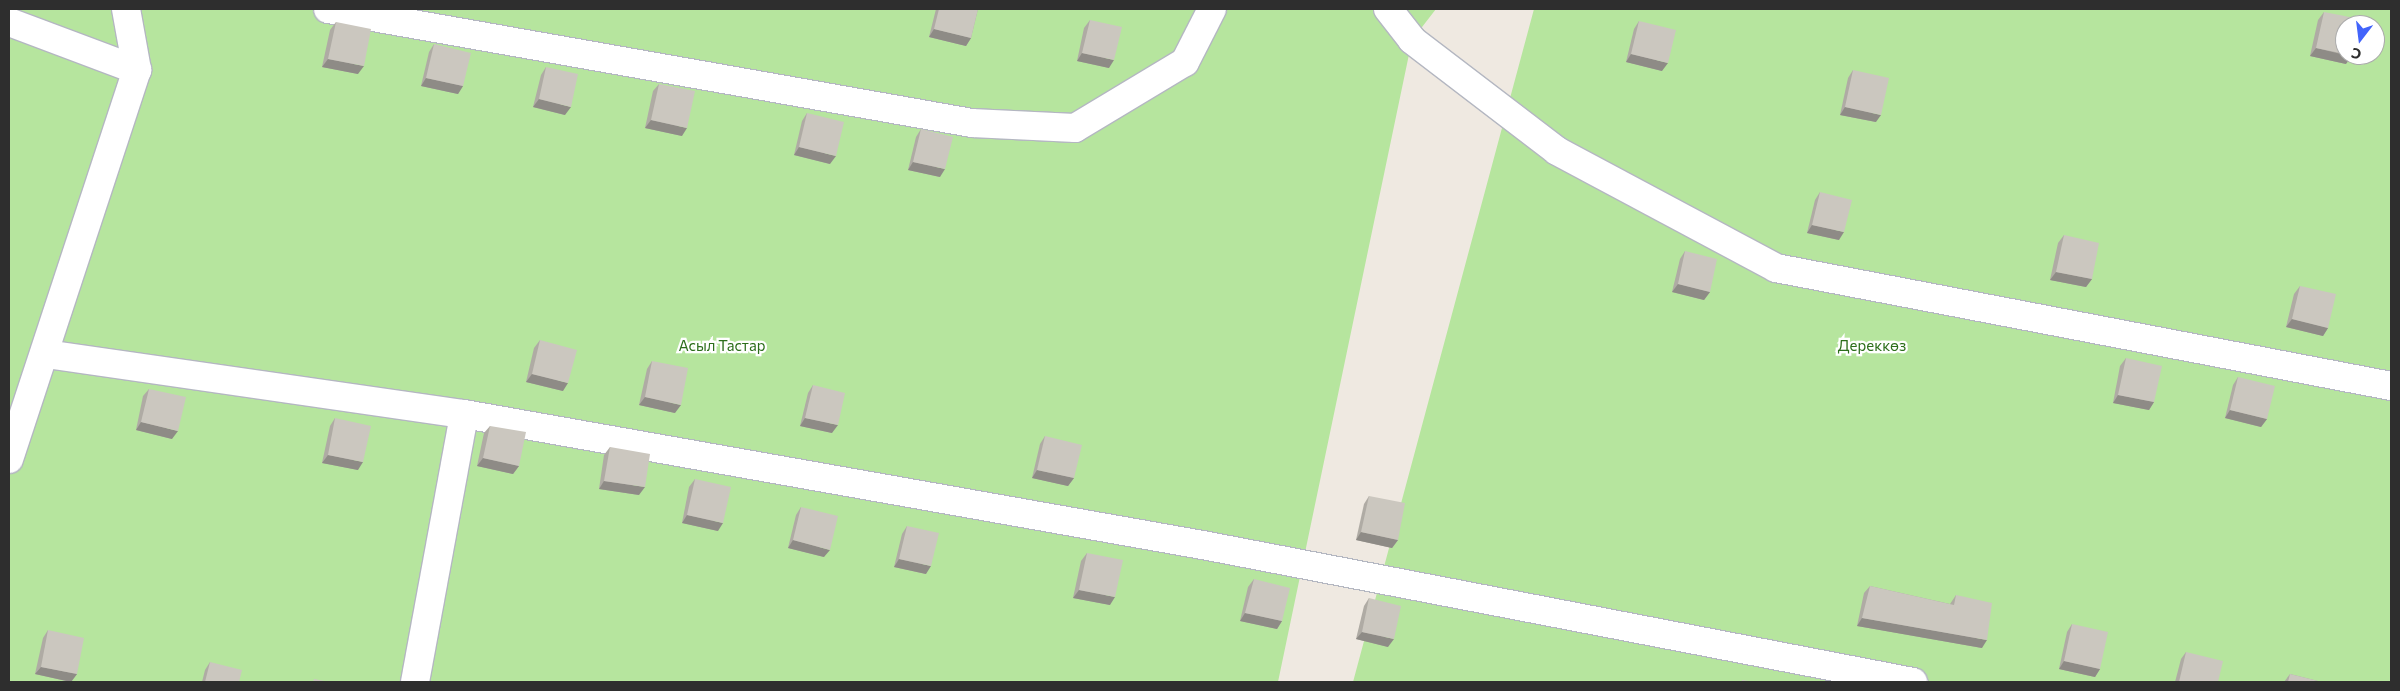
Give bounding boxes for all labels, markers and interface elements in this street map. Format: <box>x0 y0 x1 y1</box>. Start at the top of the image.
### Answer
north arrow <box>2335 15 2385 65</box>
text: С <box>2349 45 2363 63</box>
park label: Асыл Тастар <box>679 337 765 355</box>
park label: Дереккөз <box>1838 337 1906 355</box>

